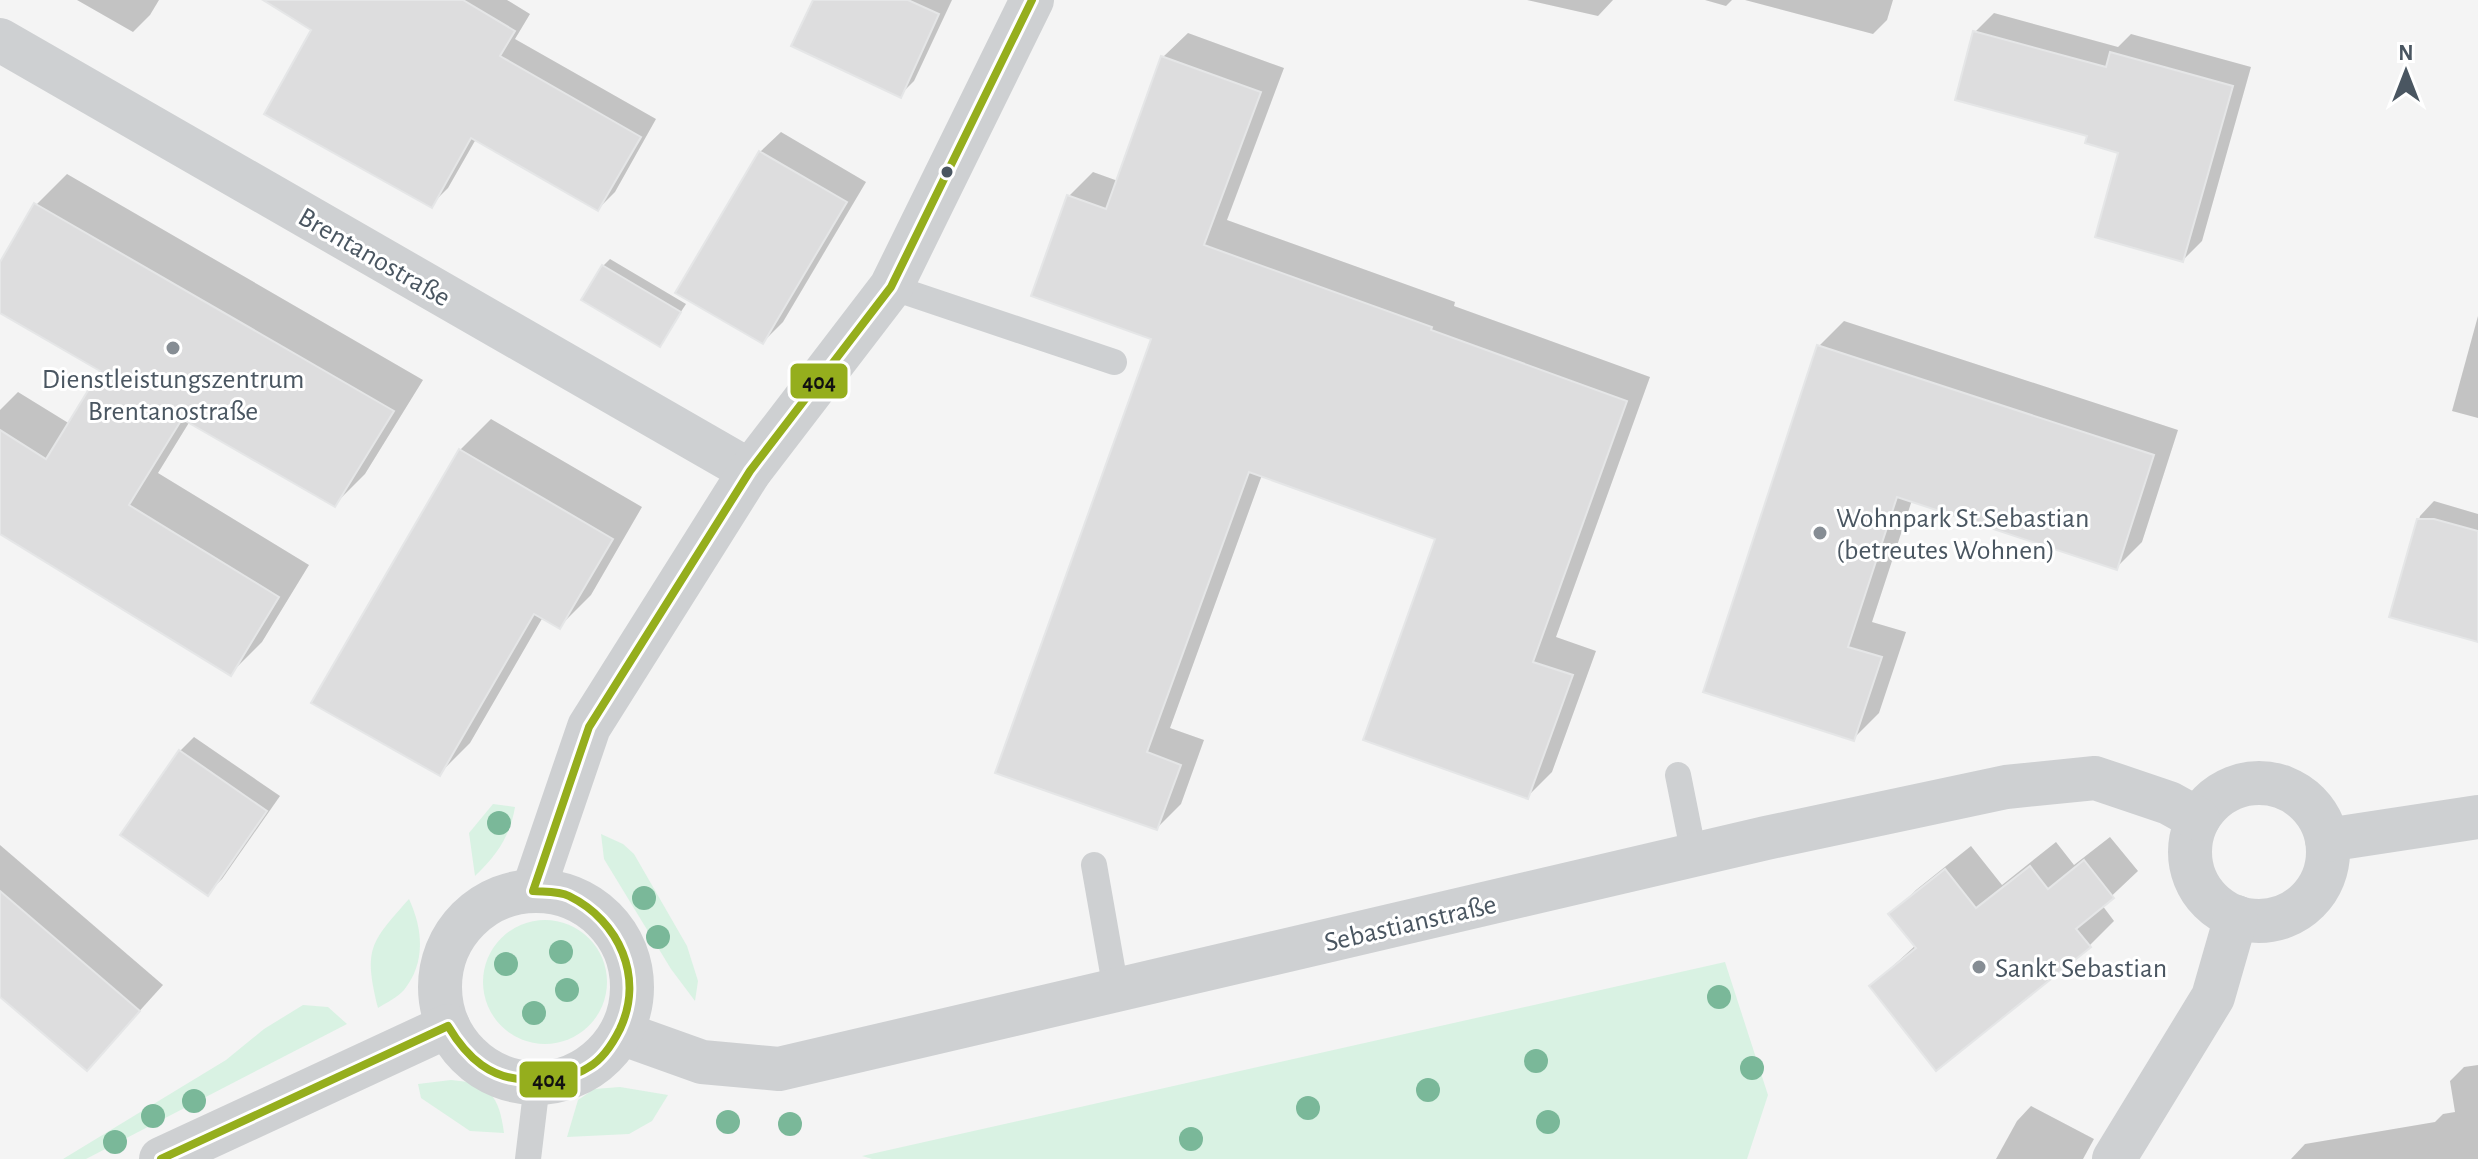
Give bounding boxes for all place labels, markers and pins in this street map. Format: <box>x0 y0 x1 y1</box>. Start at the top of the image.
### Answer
unlabelled marker <box>939 164 955 180</box>
marker: Dienstleistungszentrum Brentanostraße <box>164 339 182 357</box>
place label: Dienstleistungszentrum Brentanostraße <box>42 366 304 426</box>
place label: Wohnpark St.Sebastian (betreutes Wohnen) <box>1836 505 2089 565</box>
marker: Wohnpark St.Sebastian (betreutes Wohnen) <box>1811 524 1829 542</box>
place label: Sankt Sebastian <box>1995 955 2167 983</box>
marker: Sankt Sebastian <box>1970 958 1988 976</box>

